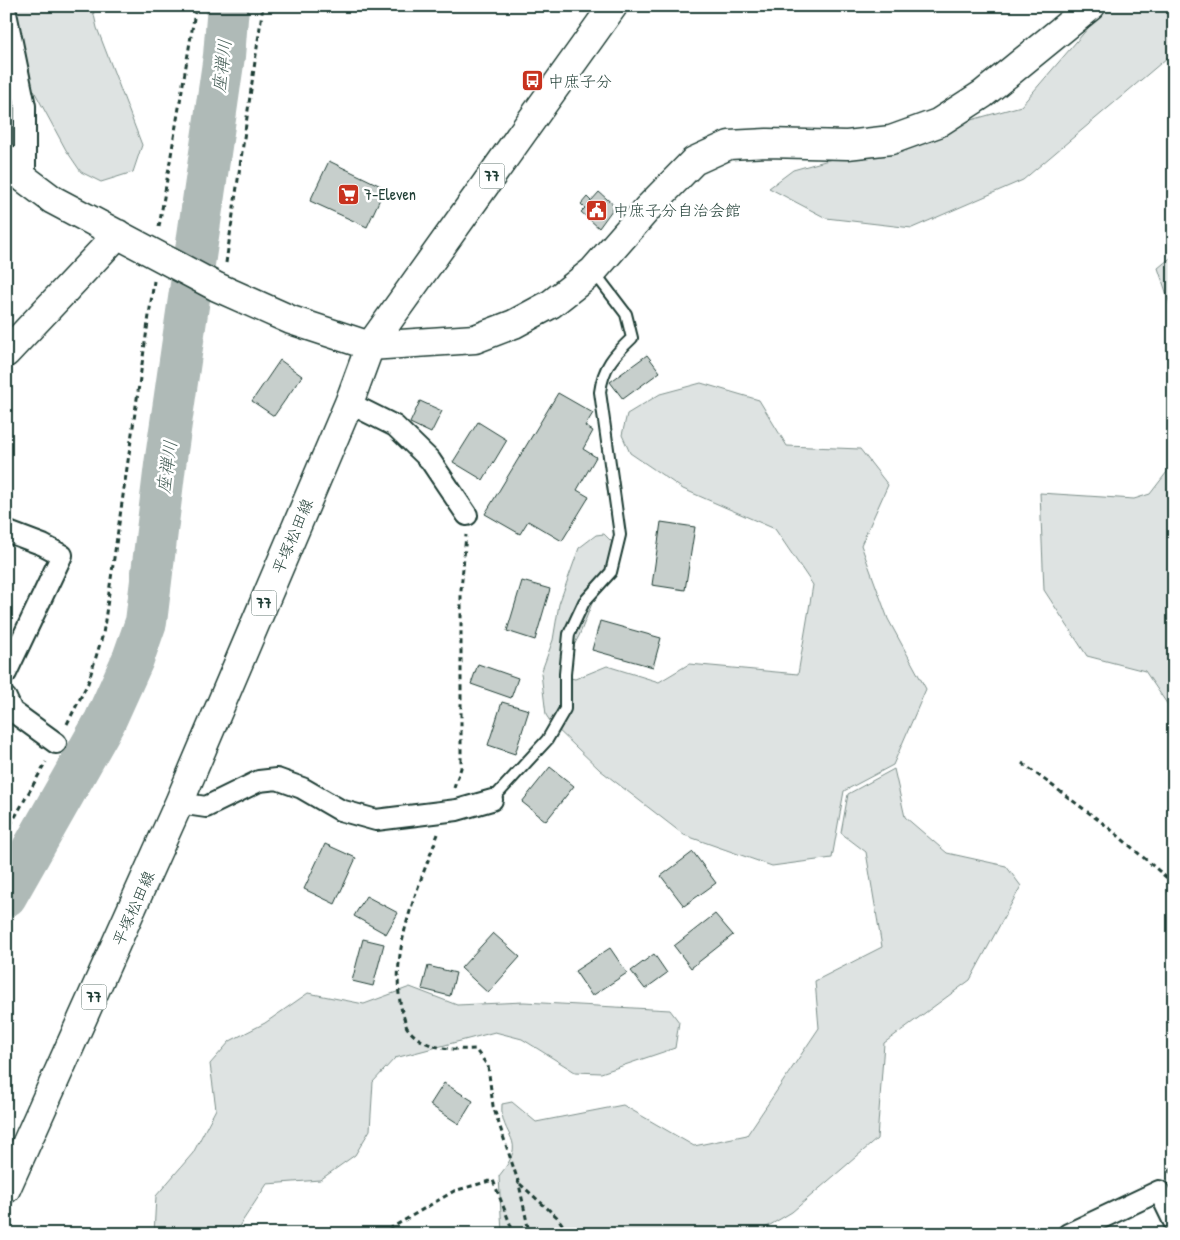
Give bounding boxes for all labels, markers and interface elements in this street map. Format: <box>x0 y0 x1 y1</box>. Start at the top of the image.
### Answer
water label: 座禅川 <box>206 38 237 94</box>
bus stop icon: 中庶子分 <box>520 69 544 93</box>
place label: 中庶子分 <box>548 70 612 92</box>
road number: 77 <box>480 164 504 188</box>
supermarket icon: 7-Eleven <box>336 182 360 206</box>
place label: 7-Eleven <box>364 183 416 205</box>
public building icon: 中庶子分自治会館 <box>585 198 609 222</box>
place label: 中庶子分自治会館 <box>613 199 741 221</box>
water label: 座禅川 <box>150 438 183 495</box>
street label: 平塚松田線 <box>266 495 318 577</box>
road number: 77 <box>252 590 276 616</box>
street label: 平塚松田線 <box>107 867 159 949</box>
road number: 77 <box>82 984 106 1010</box>

